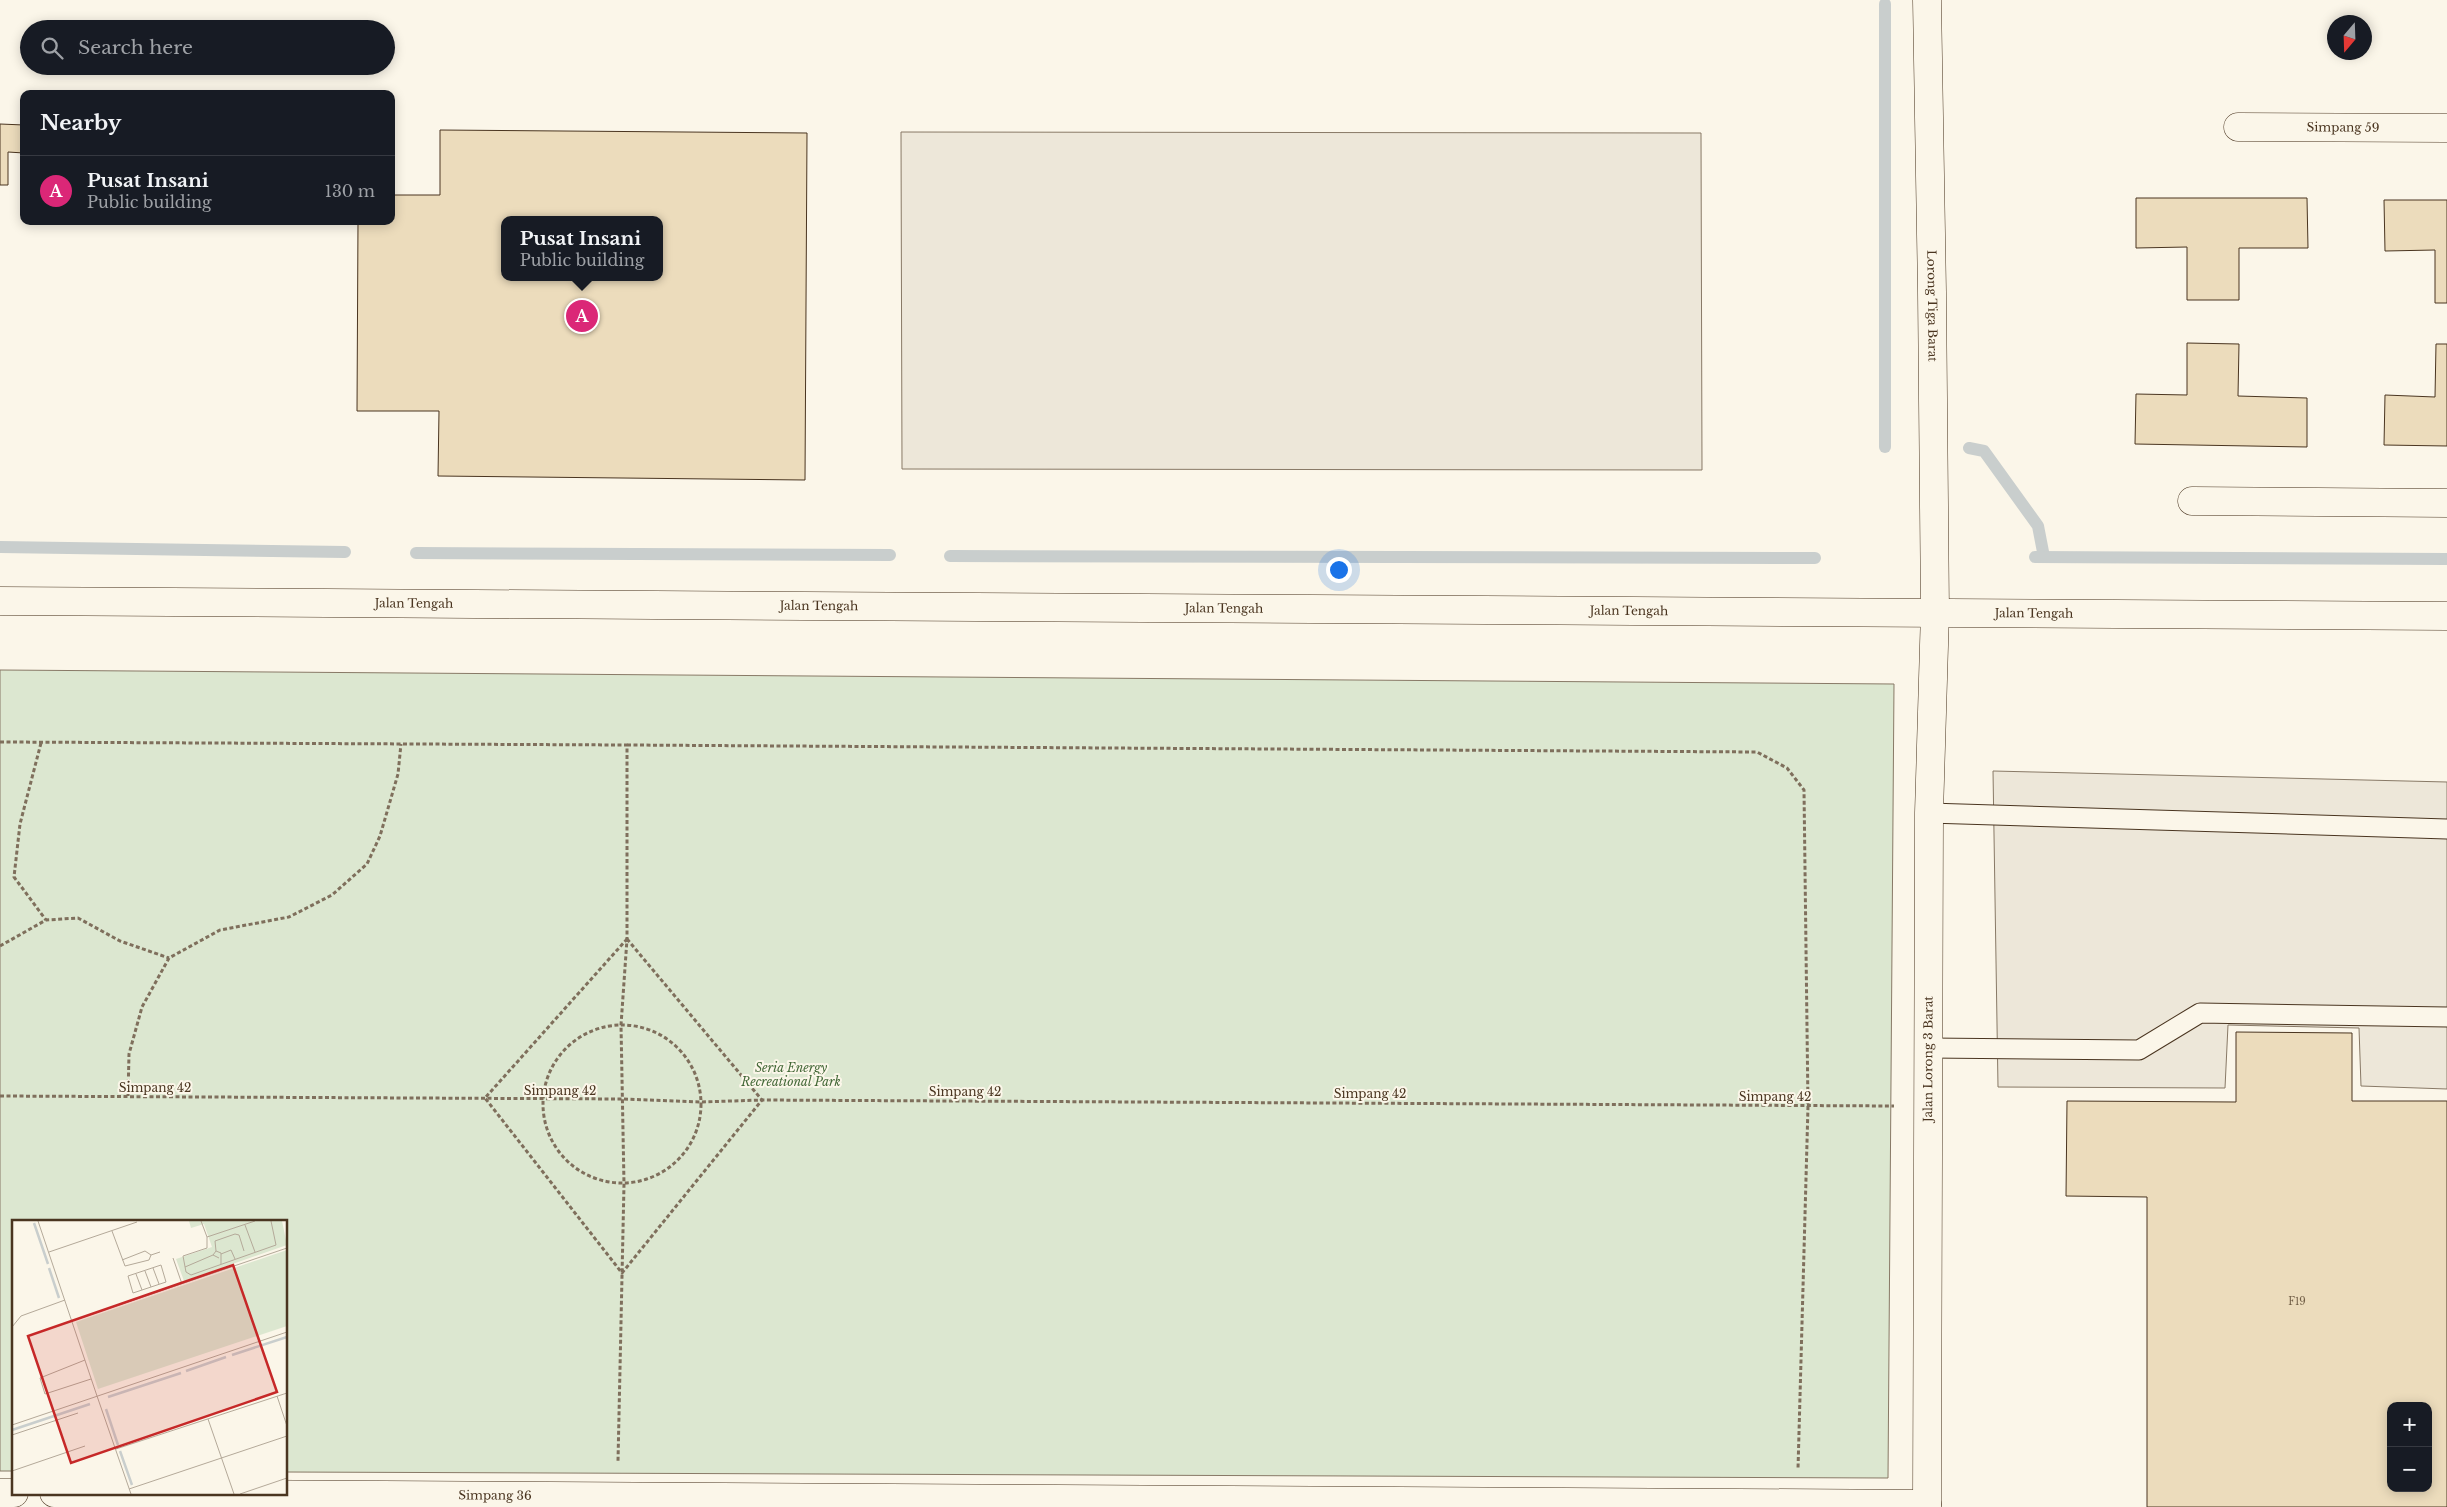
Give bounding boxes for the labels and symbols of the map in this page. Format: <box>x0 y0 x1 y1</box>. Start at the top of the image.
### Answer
north arrow <box>2327 15 2372 60</box>
street label: Simpang 59 <box>2307 119 2379 135</box>
street label: Lorong Tiga Barat <box>1924 250 1941 362</box>
pin: A <box>566 297 598 335</box>
your location <box>1326 557 1352 583</box>
street label: Jalan Tengah <box>373 595 453 611</box>
street label: Jalan Tengah <box>778 598 858 613</box>
street label: Jalan Tengah <box>1183 600 1263 616</box>
street label: Jalan Tengah <box>1588 603 1668 618</box>
street label: Jalan Tengah <box>1993 605 2073 621</box>
street label: Jalan Lorong 3 Barat <box>1920 996 1935 1124</box>
park label: Seria Energy Recreational Park <box>740 1060 841 1089</box>
street label: Simpang 42 <box>119 1080 191 1095</box>
street label: Simpang 42 <box>524 1083 596 1098</box>
street label: Simpang 42 <box>929 1084 1001 1099</box>
street label: Simpang 42 <box>1334 1086 1406 1101</box>
street label: Simpang 42 <box>1739 1089 1811 1104</box>
inset map <box>12 1220 288 1494</box>
house number: F19 <box>2288 1295 2306 1308</box>
street label: Simpang 36 <box>458 1487 532 1503</box>

